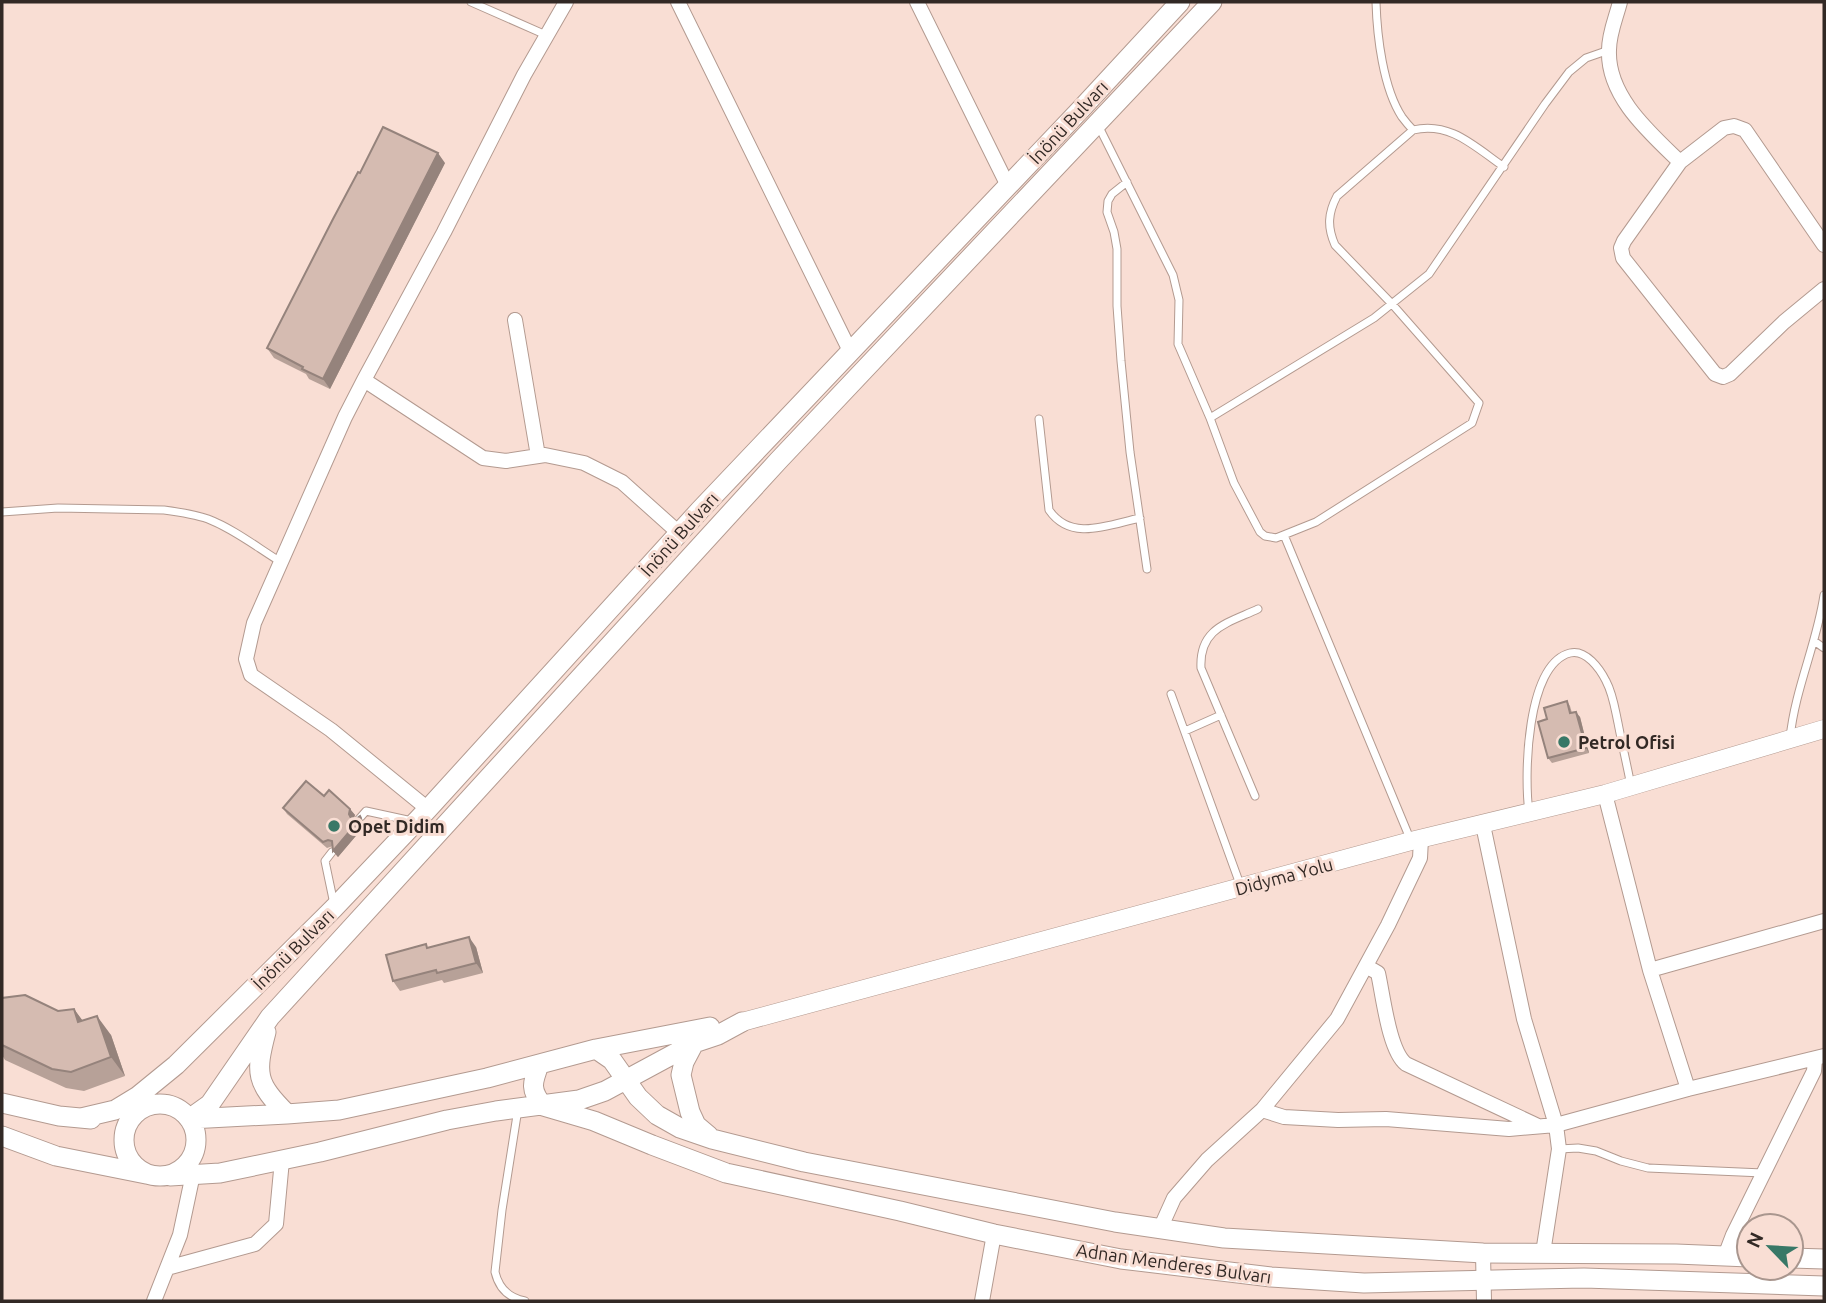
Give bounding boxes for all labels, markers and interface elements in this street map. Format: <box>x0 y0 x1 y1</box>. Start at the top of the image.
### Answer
street label: İnönü Bulvarı <box>1025 77 1111 167</box>
street label: İnönü Bulvarı <box>636 488 722 580</box>
place label: Petrol Ofisi <box>1578 732 1675 752</box>
marker: Petrol Ofisi <box>1556 734 1572 750</box>
place label: Opet Didim <box>348 816 445 836</box>
marker: Opet Didim <box>326 818 342 834</box>
street label: Didyma Yolu <box>1233 853 1335 899</box>
street label: İnönü Bulvarı <box>249 905 337 993</box>
north arrow <box>1735 1212 1805 1282</box>
text: N <box>1742 1229 1768 1251</box>
street label: Adnan Menderes Bulvarı <box>1075 1239 1273 1287</box>

